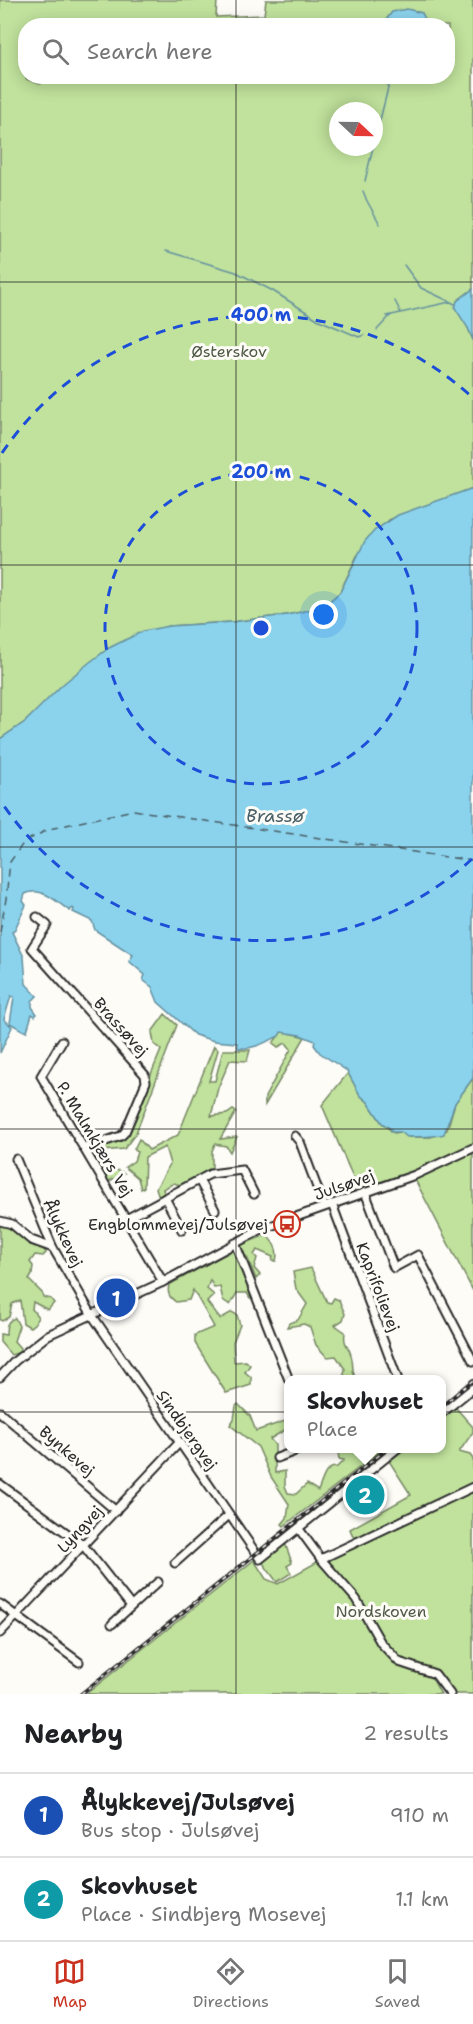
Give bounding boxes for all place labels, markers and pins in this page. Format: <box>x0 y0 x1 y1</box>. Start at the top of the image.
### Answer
centre of rings <box>251 618 271 638</box>
bus stop icon: Engblommevej/Julsøvej <box>272 1209 302 1239</box>
place label: Engblommevej/Julsøvej <box>88 1214 268 1235</box>
pin: 1 <box>96 1276 136 1320</box>
pin: 2 <box>346 1472 385 1518</box>

